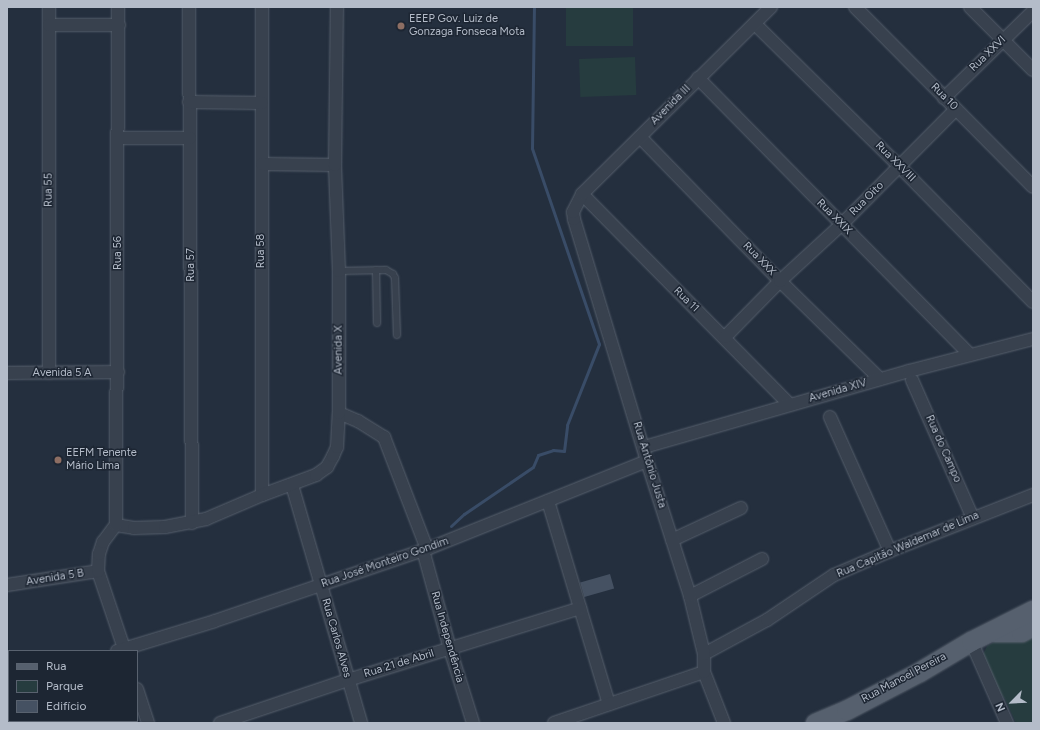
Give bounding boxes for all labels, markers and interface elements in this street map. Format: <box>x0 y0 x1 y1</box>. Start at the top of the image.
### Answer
place label: EEEP Gov. Luiz de Gonzaga Fonseca Mota <box>409 13 525 39</box>
marker: EEEP Gov. Luiz de Gonzaga Fonseca Mota <box>396 21 406 31</box>
street label: Rua XXVI <box>967 33 1009 75</box>
street label: Rua 10 <box>928 81 960 113</box>
street label: Avenida III <box>648 82 694 128</box>
street label: Rua XXVIII <box>872 139 918 185</box>
street label: Rua 55 <box>42 173 56 207</box>
street label: Rua Oito <box>847 179 887 219</box>
street label: Rua XXIX <box>814 197 854 237</box>
street label: Rua 58 <box>254 234 268 268</box>
street label: Rua 56 <box>111 236 125 270</box>
street label: Rua XXX <box>740 239 778 279</box>
street label: Rua 57 <box>184 248 198 282</box>
street label: Rua 11 <box>670 285 702 315</box>
street label: Avenida X <box>332 325 346 375</box>
street label: Avenida 5 A <box>33 366 91 380</box>
street label: Avenida XIV <box>807 376 869 406</box>
street label: Rua do Campo <box>922 413 964 485</box>
street label: Rua Antônio Justa <box>630 420 668 510</box>
place label: EEFM Tenente Mário Lima <box>66 447 137 473</box>
marker: EEFM Tenente Mário Lima <box>53 455 63 465</box>
street label: Rua Capitão Waldemar de Lima <box>835 509 981 581</box>
street label: Rua José Monteiro Gondim <box>320 535 450 591</box>
street label: Avenida 5 B <box>25 567 85 589</box>
street label: Rua Independência <box>428 590 466 684</box>
street label: Rua Carlos Alves <box>318 597 354 679</box>
street label: Rua 21 de Abril <box>362 647 436 681</box>
legend <box>8 650 138 722</box>
street label: Rua Manoel Pereira <box>859 650 949 706</box>
text: Rua <box>46 659 66 673</box>
text: Parque <box>46 679 83 693</box>
north arrow <box>992 682 1032 722</box>
text: Edifício <box>46 699 86 713</box>
text: N <box>993 701 1008 714</box>

